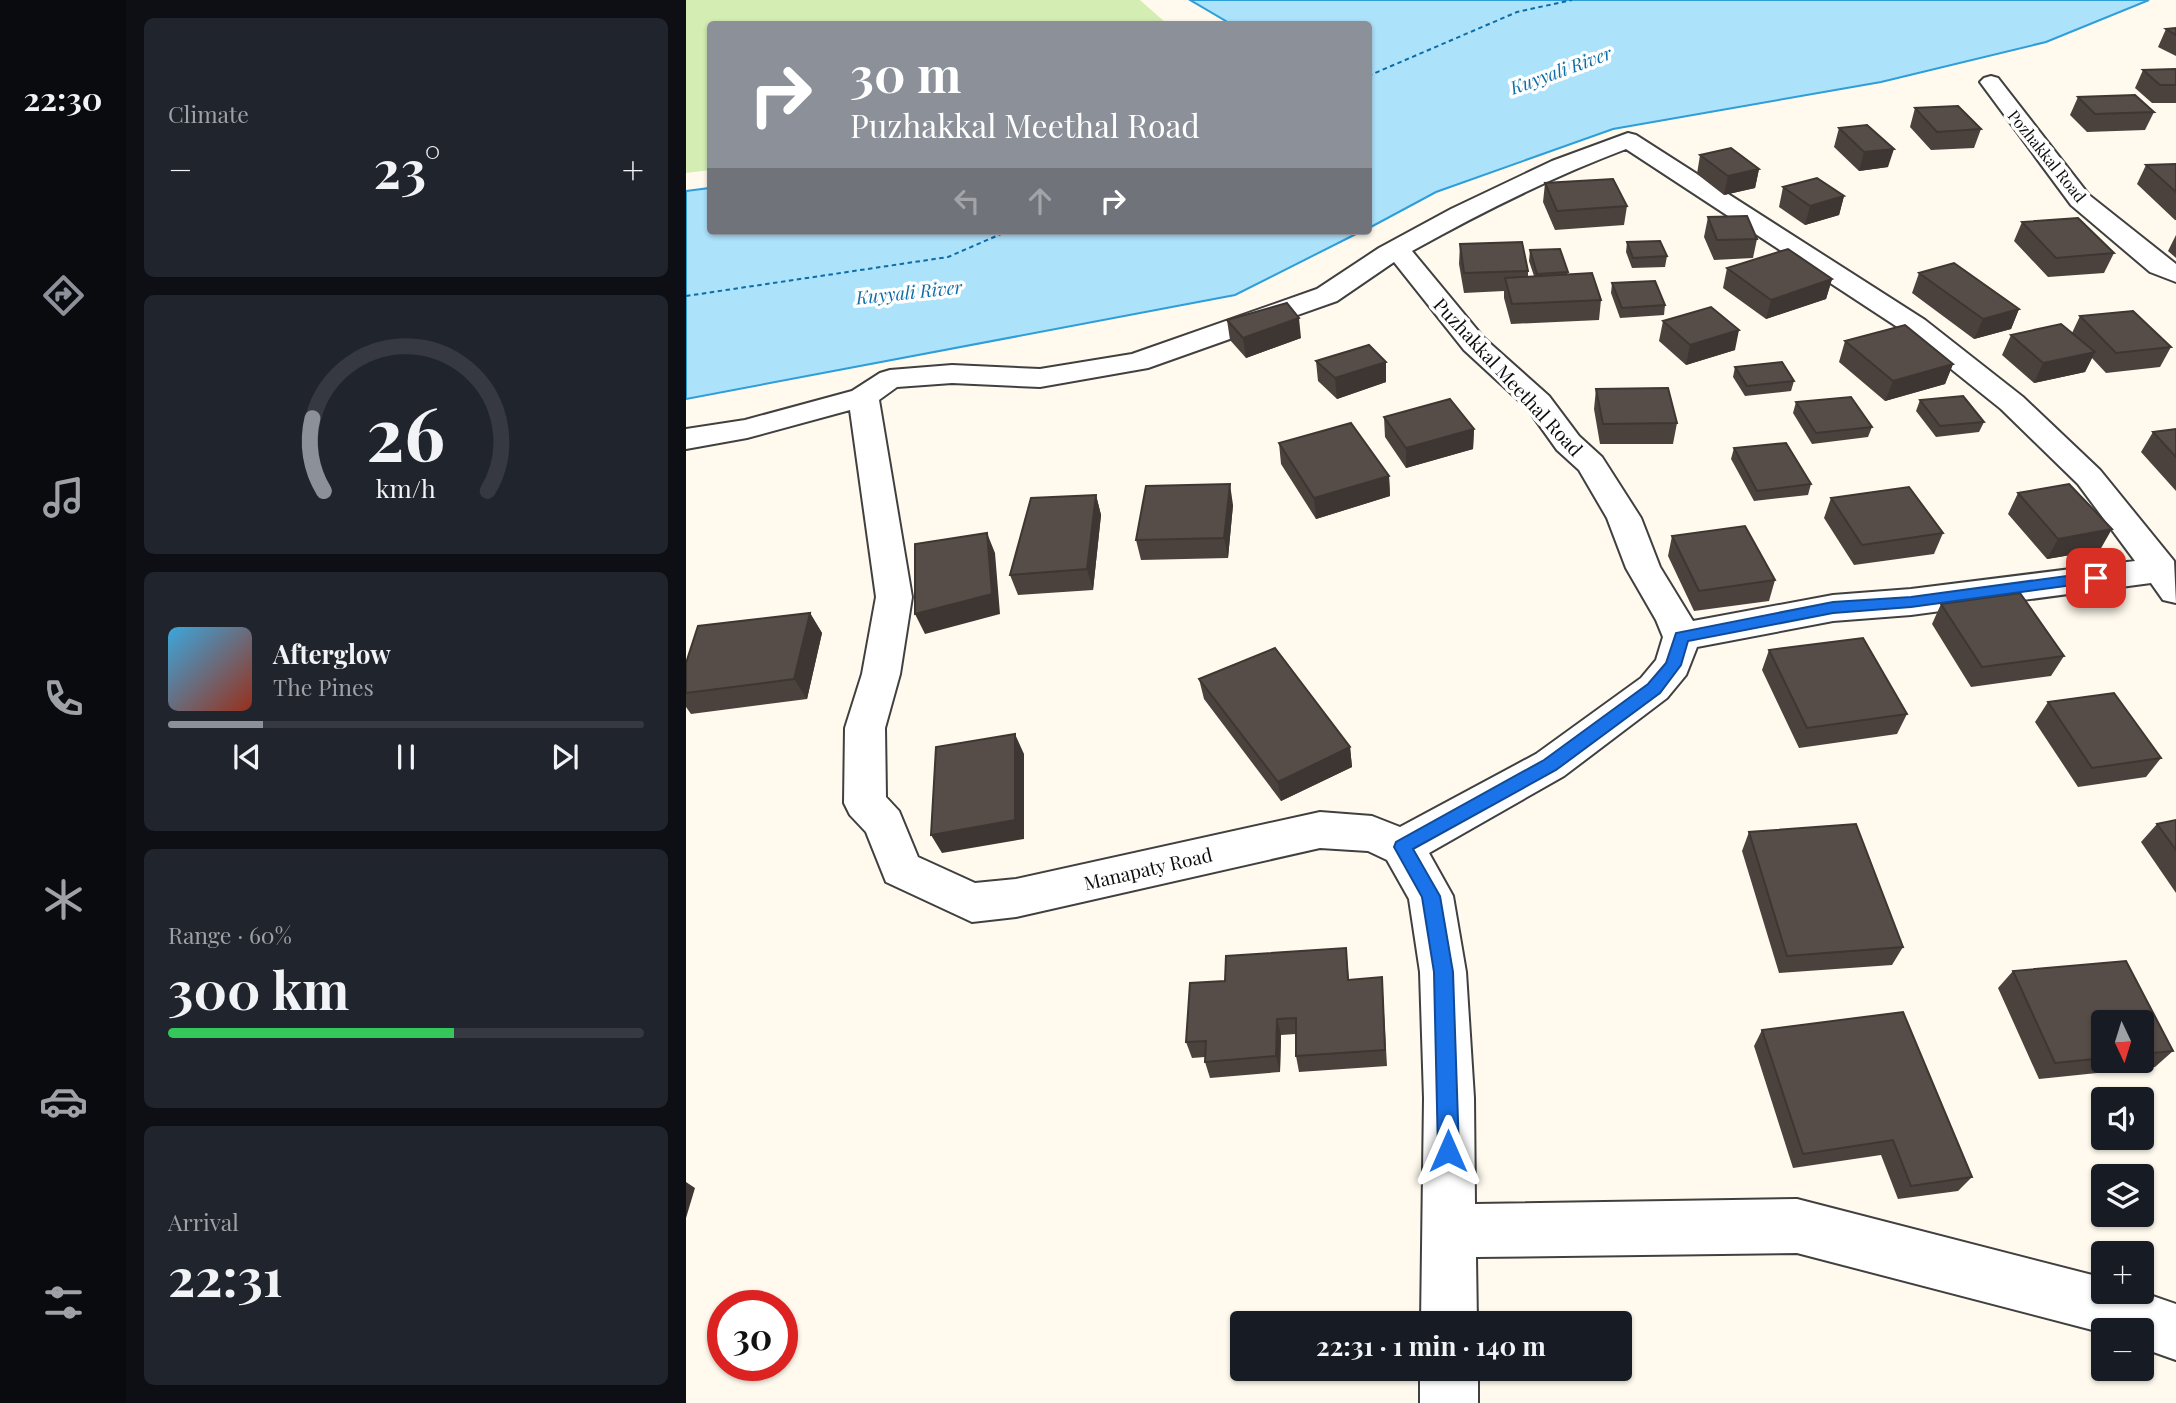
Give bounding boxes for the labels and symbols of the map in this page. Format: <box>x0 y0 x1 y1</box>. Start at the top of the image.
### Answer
water label: Kuyyali River <box>1506 40 1616 100</box>
street label: Pozhakkal Road <box>2004 105 2091 206</box>
water label: Kuyyali River <box>854 274 964 310</box>
street label: Puzhakkal Meethal Road <box>1428 291 1589 461</box>
pin <box>2066 548 2126 608</box>
street label: Manapaty Road <box>1081 841 1215 895</box>
north arrow <box>2091 1010 2154 1073</box>
position arrow <box>1411 1114 1485 1188</box>
speed limit sign: 30 <box>707 1290 798 1381</box>

